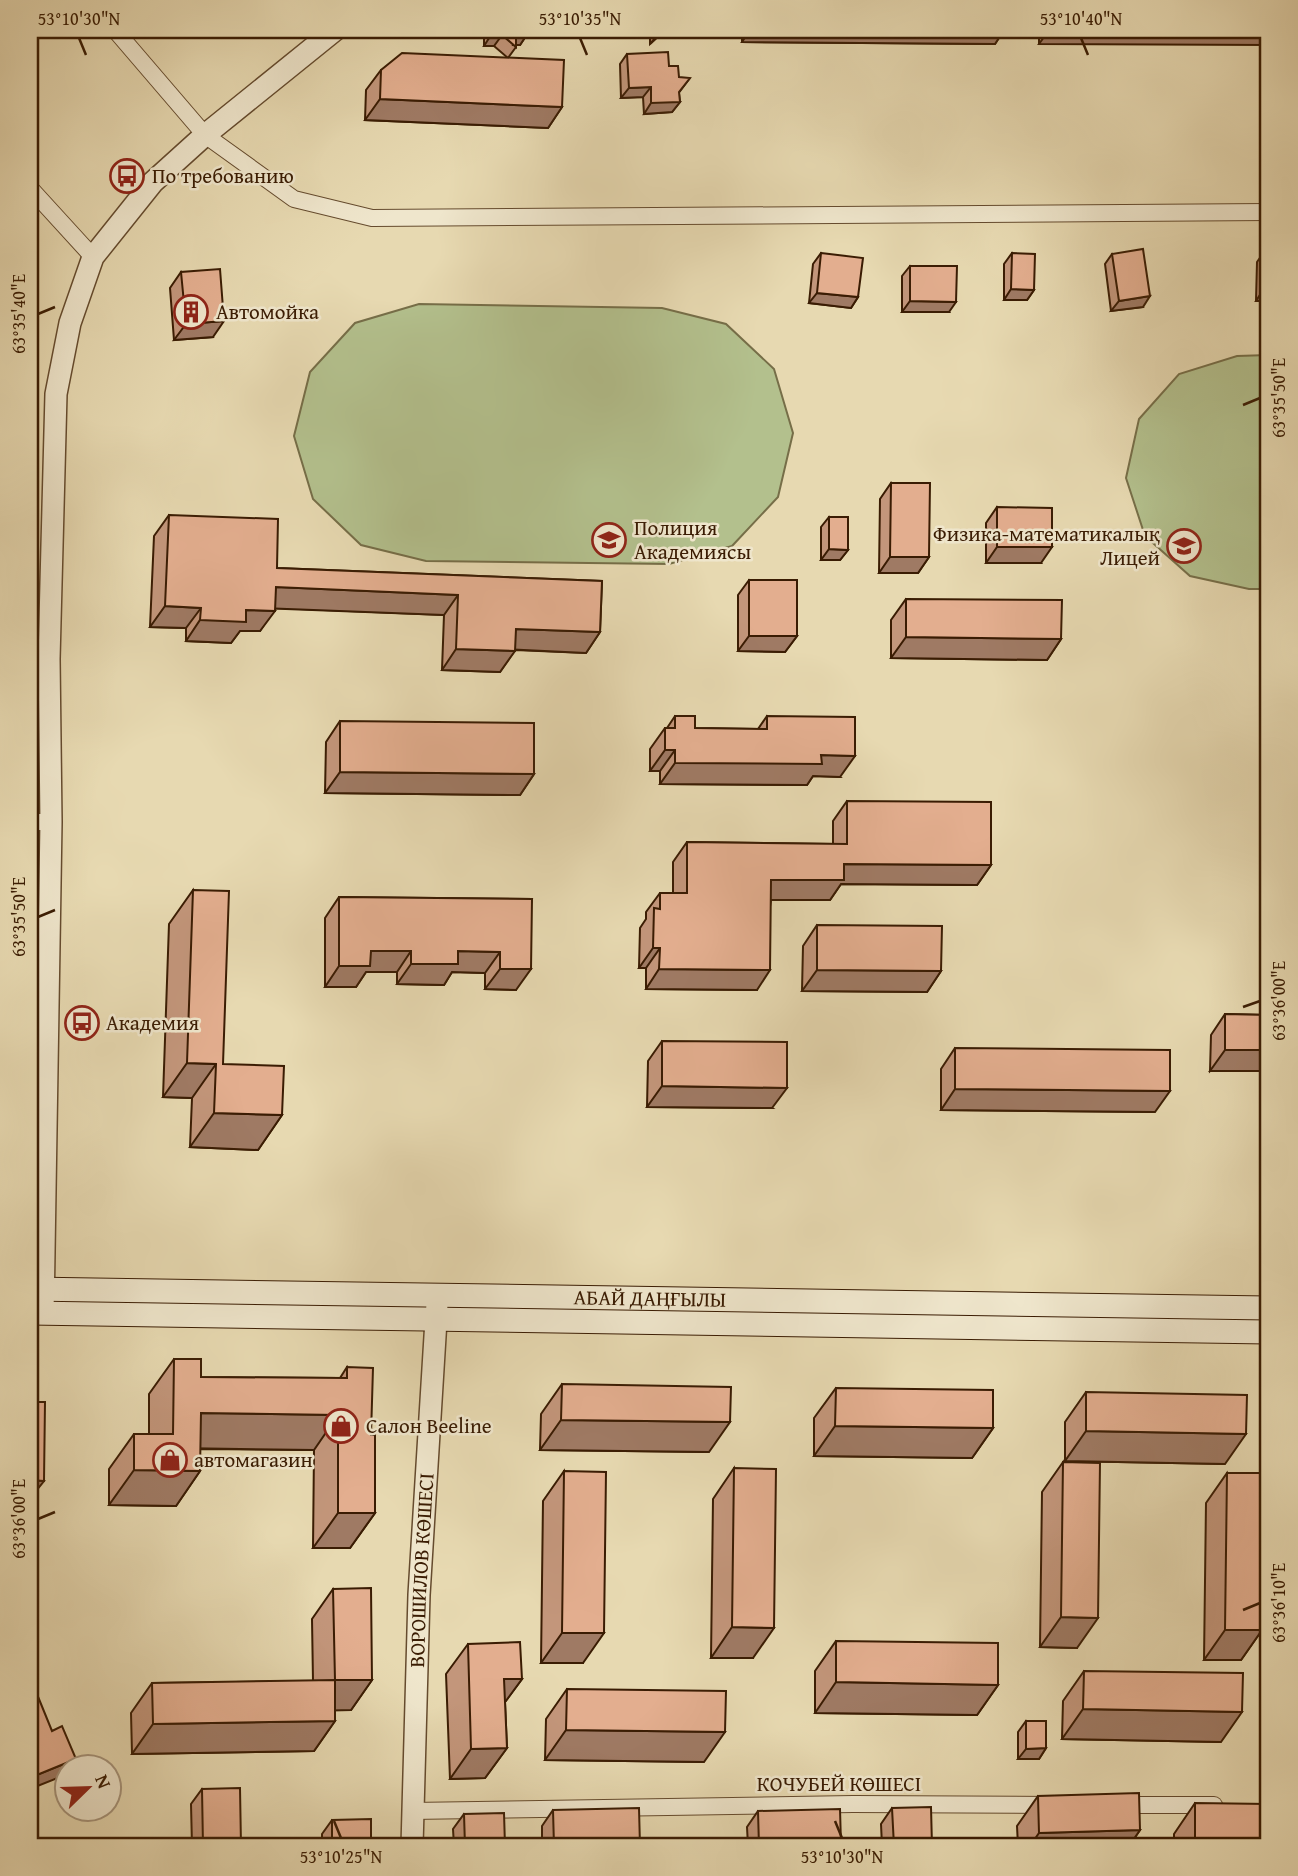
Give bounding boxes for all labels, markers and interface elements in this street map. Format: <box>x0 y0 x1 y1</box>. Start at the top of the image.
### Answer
text: 53°10'30"N <box>38 5 121 32</box>
text: 53°10'35"N <box>539 5 622 32</box>
text: 53°10'40"N <box>1040 5 1123 32</box>
bus stop icon: По требованию <box>108 157 146 195</box>
place label: По требованию <box>152 160 294 191</box>
text: 63°35'40"E <box>5 274 32 354</box>
building icon: Автомойка <box>172 293 210 331</box>
place label: Автомойка <box>216 296 319 327</box>
text: 63°35'50"E <box>1265 358 1292 438</box>
place label: Полиция Академиясы <box>634 512 751 567</box>
place label: Физика-математикалық Лицей <box>933 518 1161 573</box>
school or university icon: Полиция Академиясы <box>590 521 628 559</box>
school or university icon: Физика-математикалық Лицей <box>1165 527 1203 565</box>
text: 63°35'50"E <box>5 877 32 957</box>
text: 63°36'00"E <box>1265 961 1292 1041</box>
bus stop icon: Академия <box>63 1004 101 1042</box>
place label: Академия <box>106 1007 199 1038</box>
street label: АБАЙ ДАҢҒЫЛЫ <box>573 1281 726 1315</box>
shop icon: Cалон Beeline <box>322 1407 360 1445</box>
place label: Cалон Beeline <box>366 1410 492 1441</box>
shop icon: автомагазин <box>151 1441 189 1479</box>
place label: автомагазин <box>194 1444 313 1475</box>
street label: ВОРОШИЛОВ КӨШЕСІ <box>401 1472 442 1668</box>
text: 63°36'00"E <box>5 1479 32 1559</box>
text: 63°36'10"E <box>1265 1563 1292 1643</box>
north arrow <box>52 1754 122 1824</box>
street label: КОЧУБЕЙ КӨШЕСІ <box>757 1768 921 1799</box>
text: N <box>88 1770 119 1793</box>
text: 53°10'25"N <box>300 1843 383 1870</box>
text: 53°10'30"N <box>801 1843 884 1870</box>

